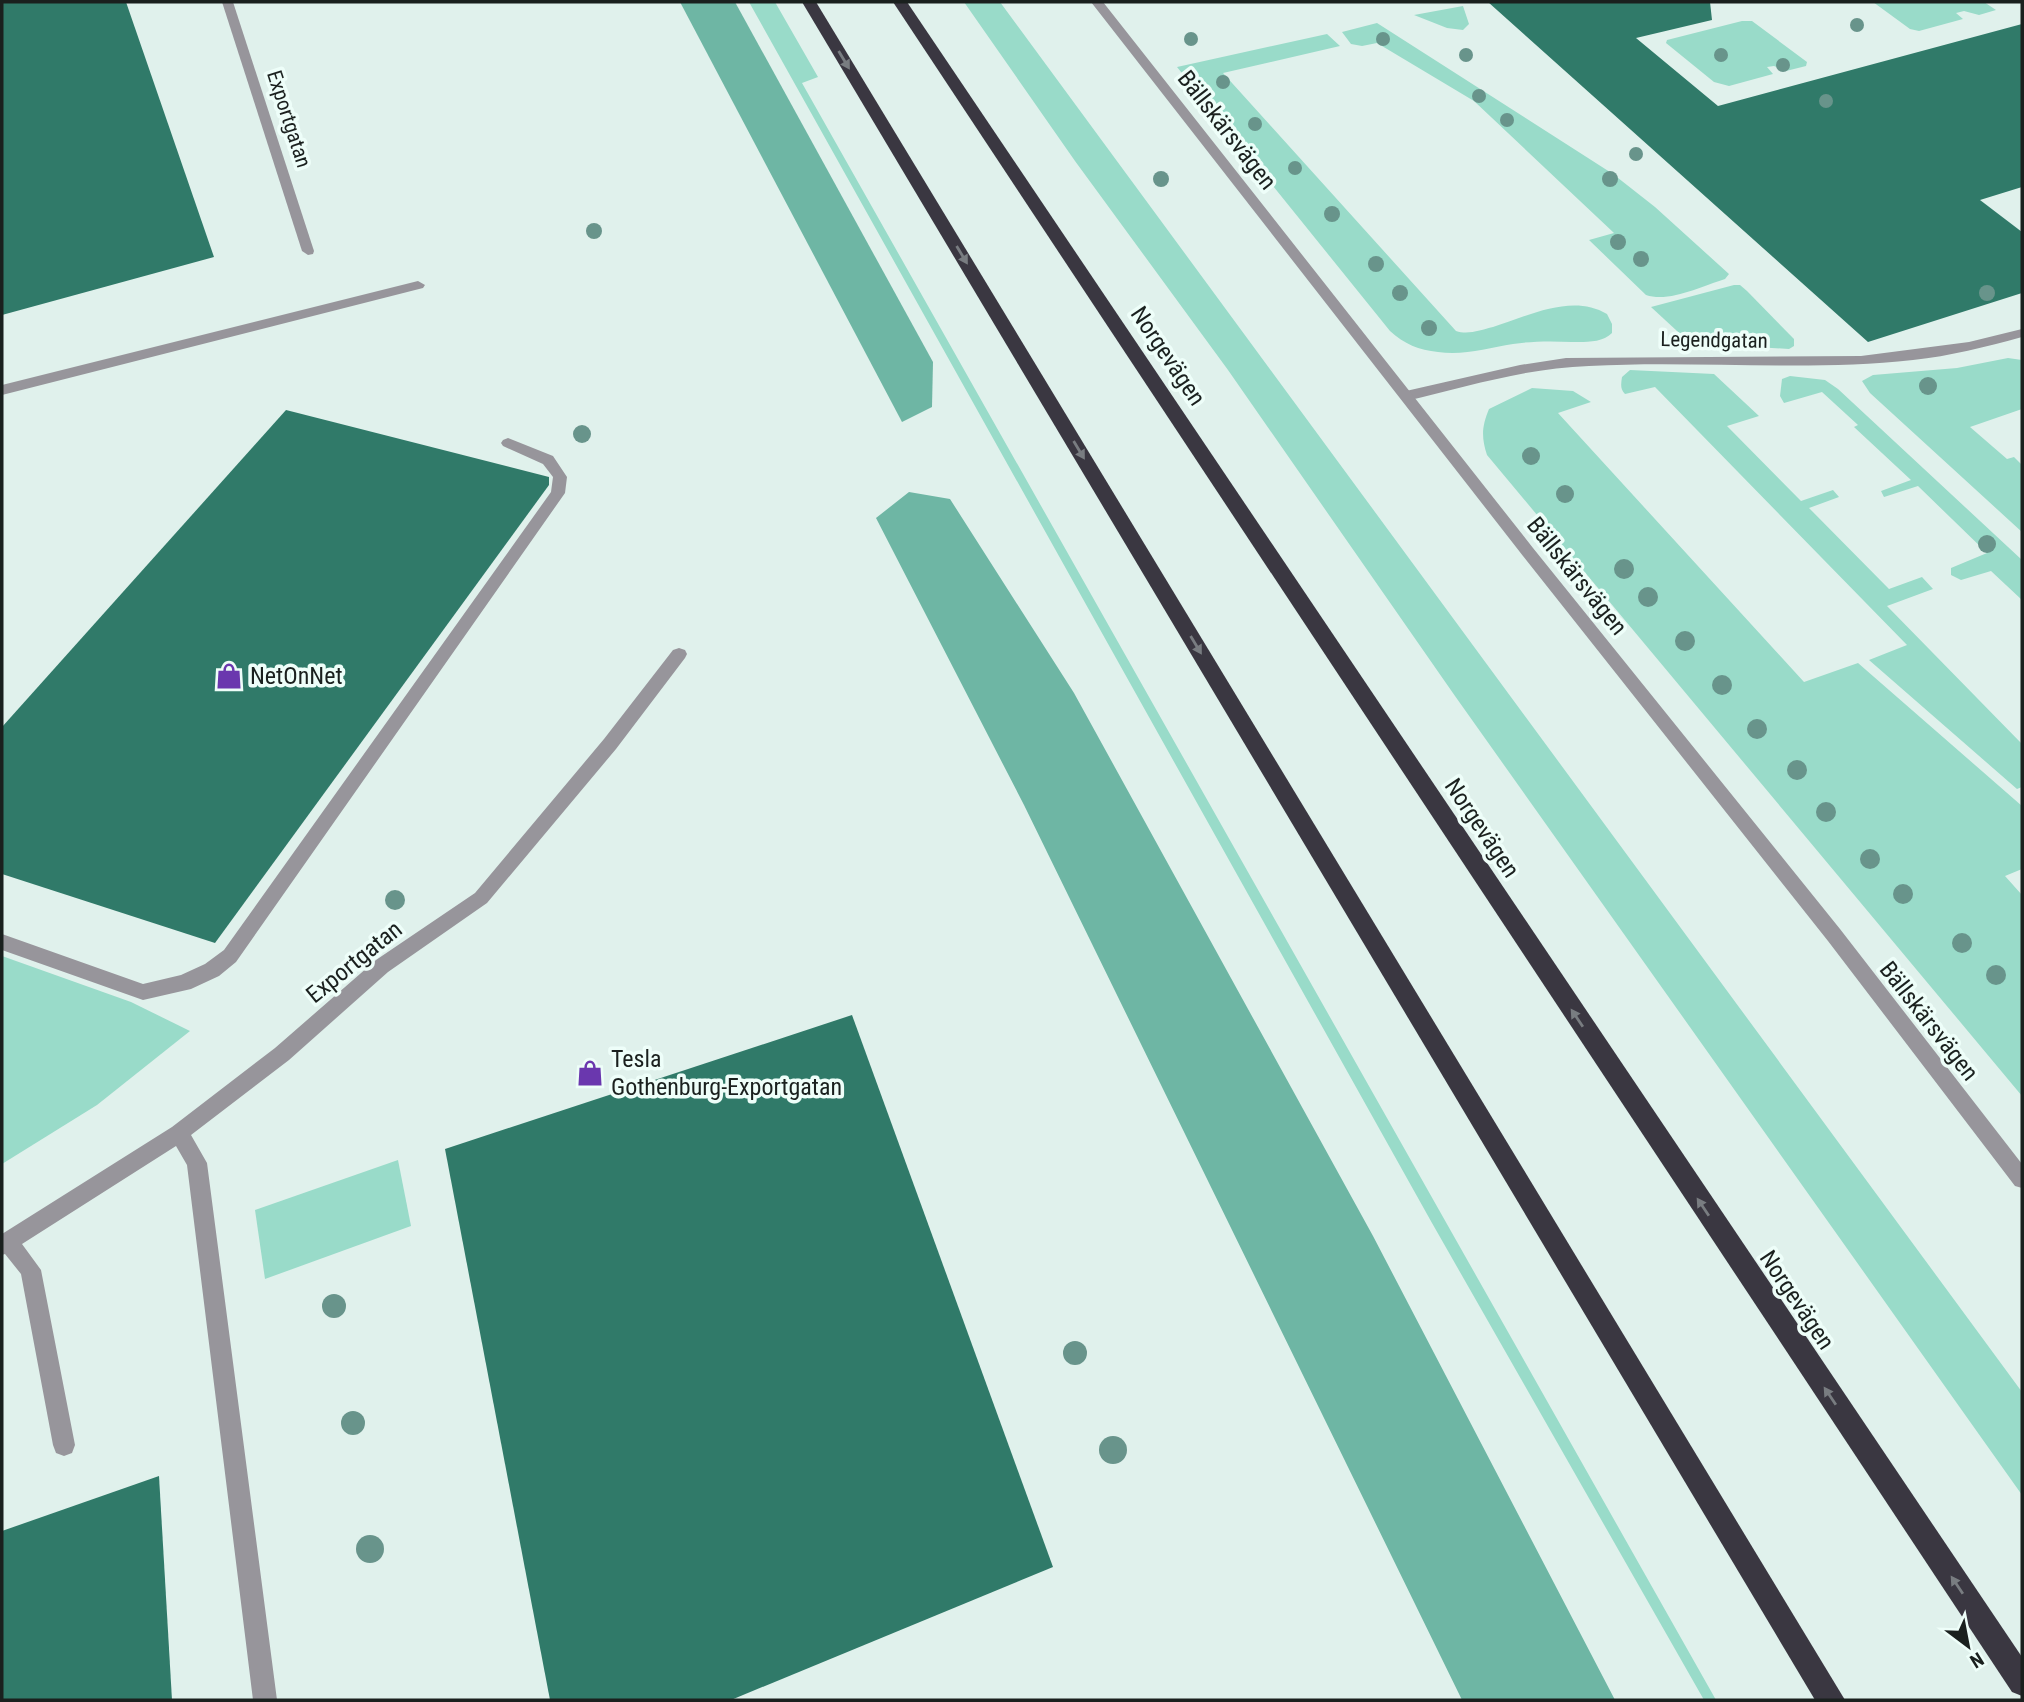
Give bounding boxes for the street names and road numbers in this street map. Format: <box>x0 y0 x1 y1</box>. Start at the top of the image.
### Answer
street label: Bällskärsvägen <box>1172 65 1282 195</box>
street label: Exportgatan <box>262 67 316 171</box>
street label: Norgevägen <box>1125 301 1211 411</box>
street label: Legendgatan <box>1660 327 1768 353</box>
street label: Bällskärsvägen <box>1521 511 1633 641</box>
street label: Norgevägen <box>1439 773 1525 883</box>
street label: Exportgatan <box>301 915 407 1009</box>
street label: Bällskärsvägen <box>1874 956 1984 1086</box>
street label: Norgevägen <box>1754 1245 1840 1355</box>

